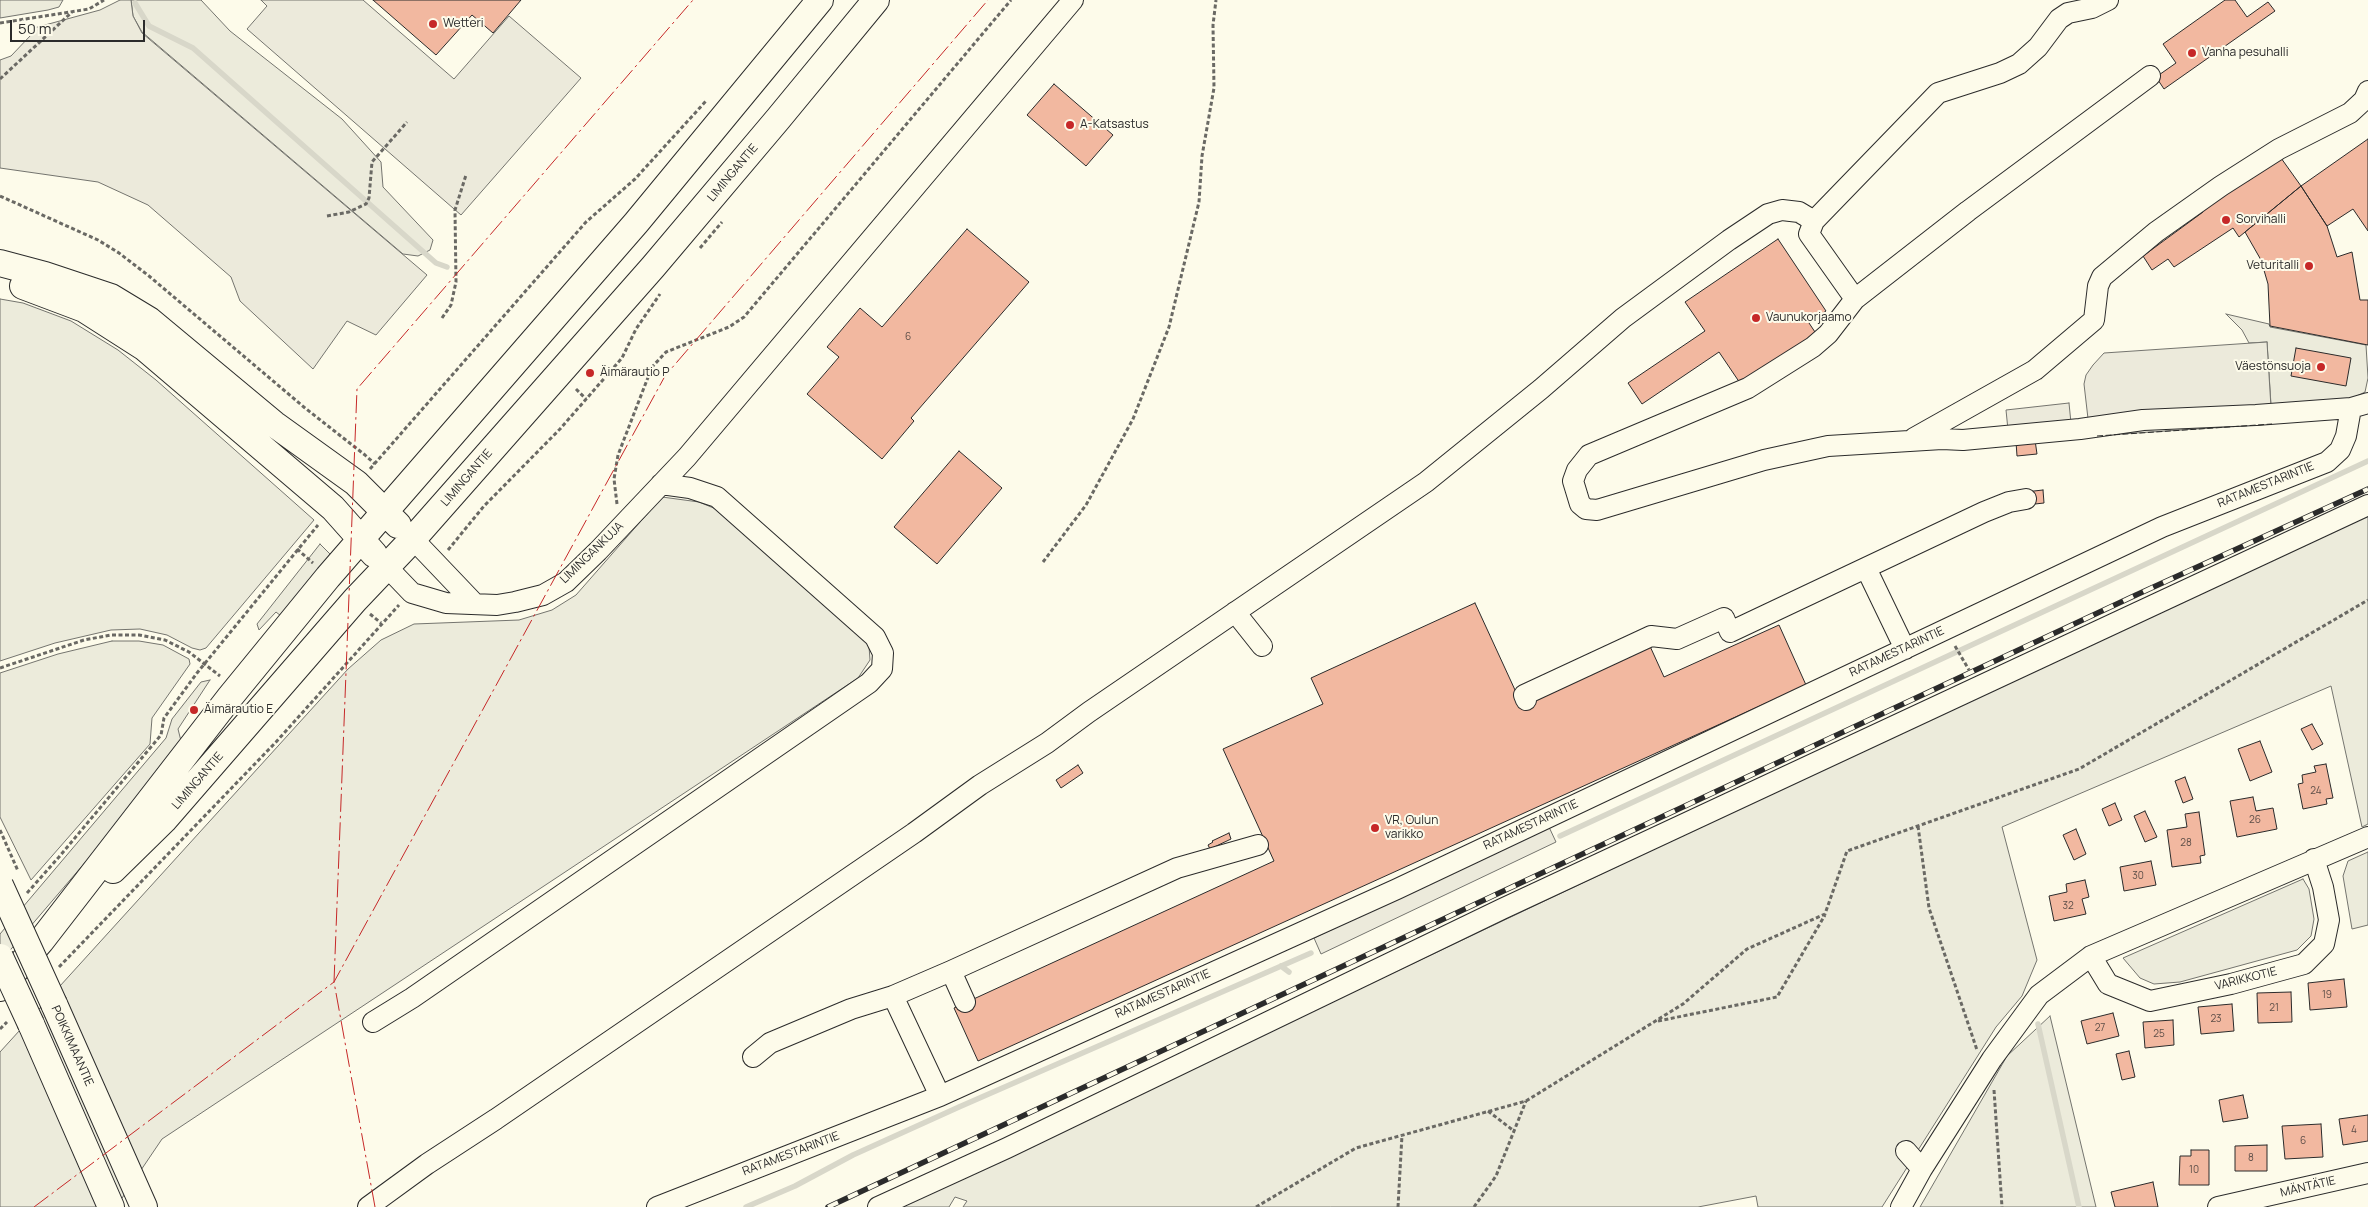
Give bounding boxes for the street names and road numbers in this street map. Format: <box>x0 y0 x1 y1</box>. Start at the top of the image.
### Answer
street label: LIMINGANTIE <box>705 141 761 205</box>
street label: LIMINGANTIE <box>438 447 496 509</box>
street label: RATAMESTARINTIE <box>2216 459 2316 511</box>
street label: LIMINGANKUJA <box>557 519 627 587</box>
street label: RATAMESTARINTIE <box>1847 624 1947 680</box>
street label: LIMINGANTIE <box>169 750 227 812</box>
street label: RATAMESTARINTIE <box>1481 797 1581 853</box>
street label: VARIKKOTIE <box>2213 964 2279 994</box>
street label: RATAMESTARINTIE <box>1113 967 1213 1021</box>
street label: POIKKIMAANTIE <box>48 1004 96 1088</box>
street label: RATAMESTARINTIE <box>740 1129 842 1179</box>
street label: MÄNTÄTIE <box>2279 1174 2337 1200</box>

